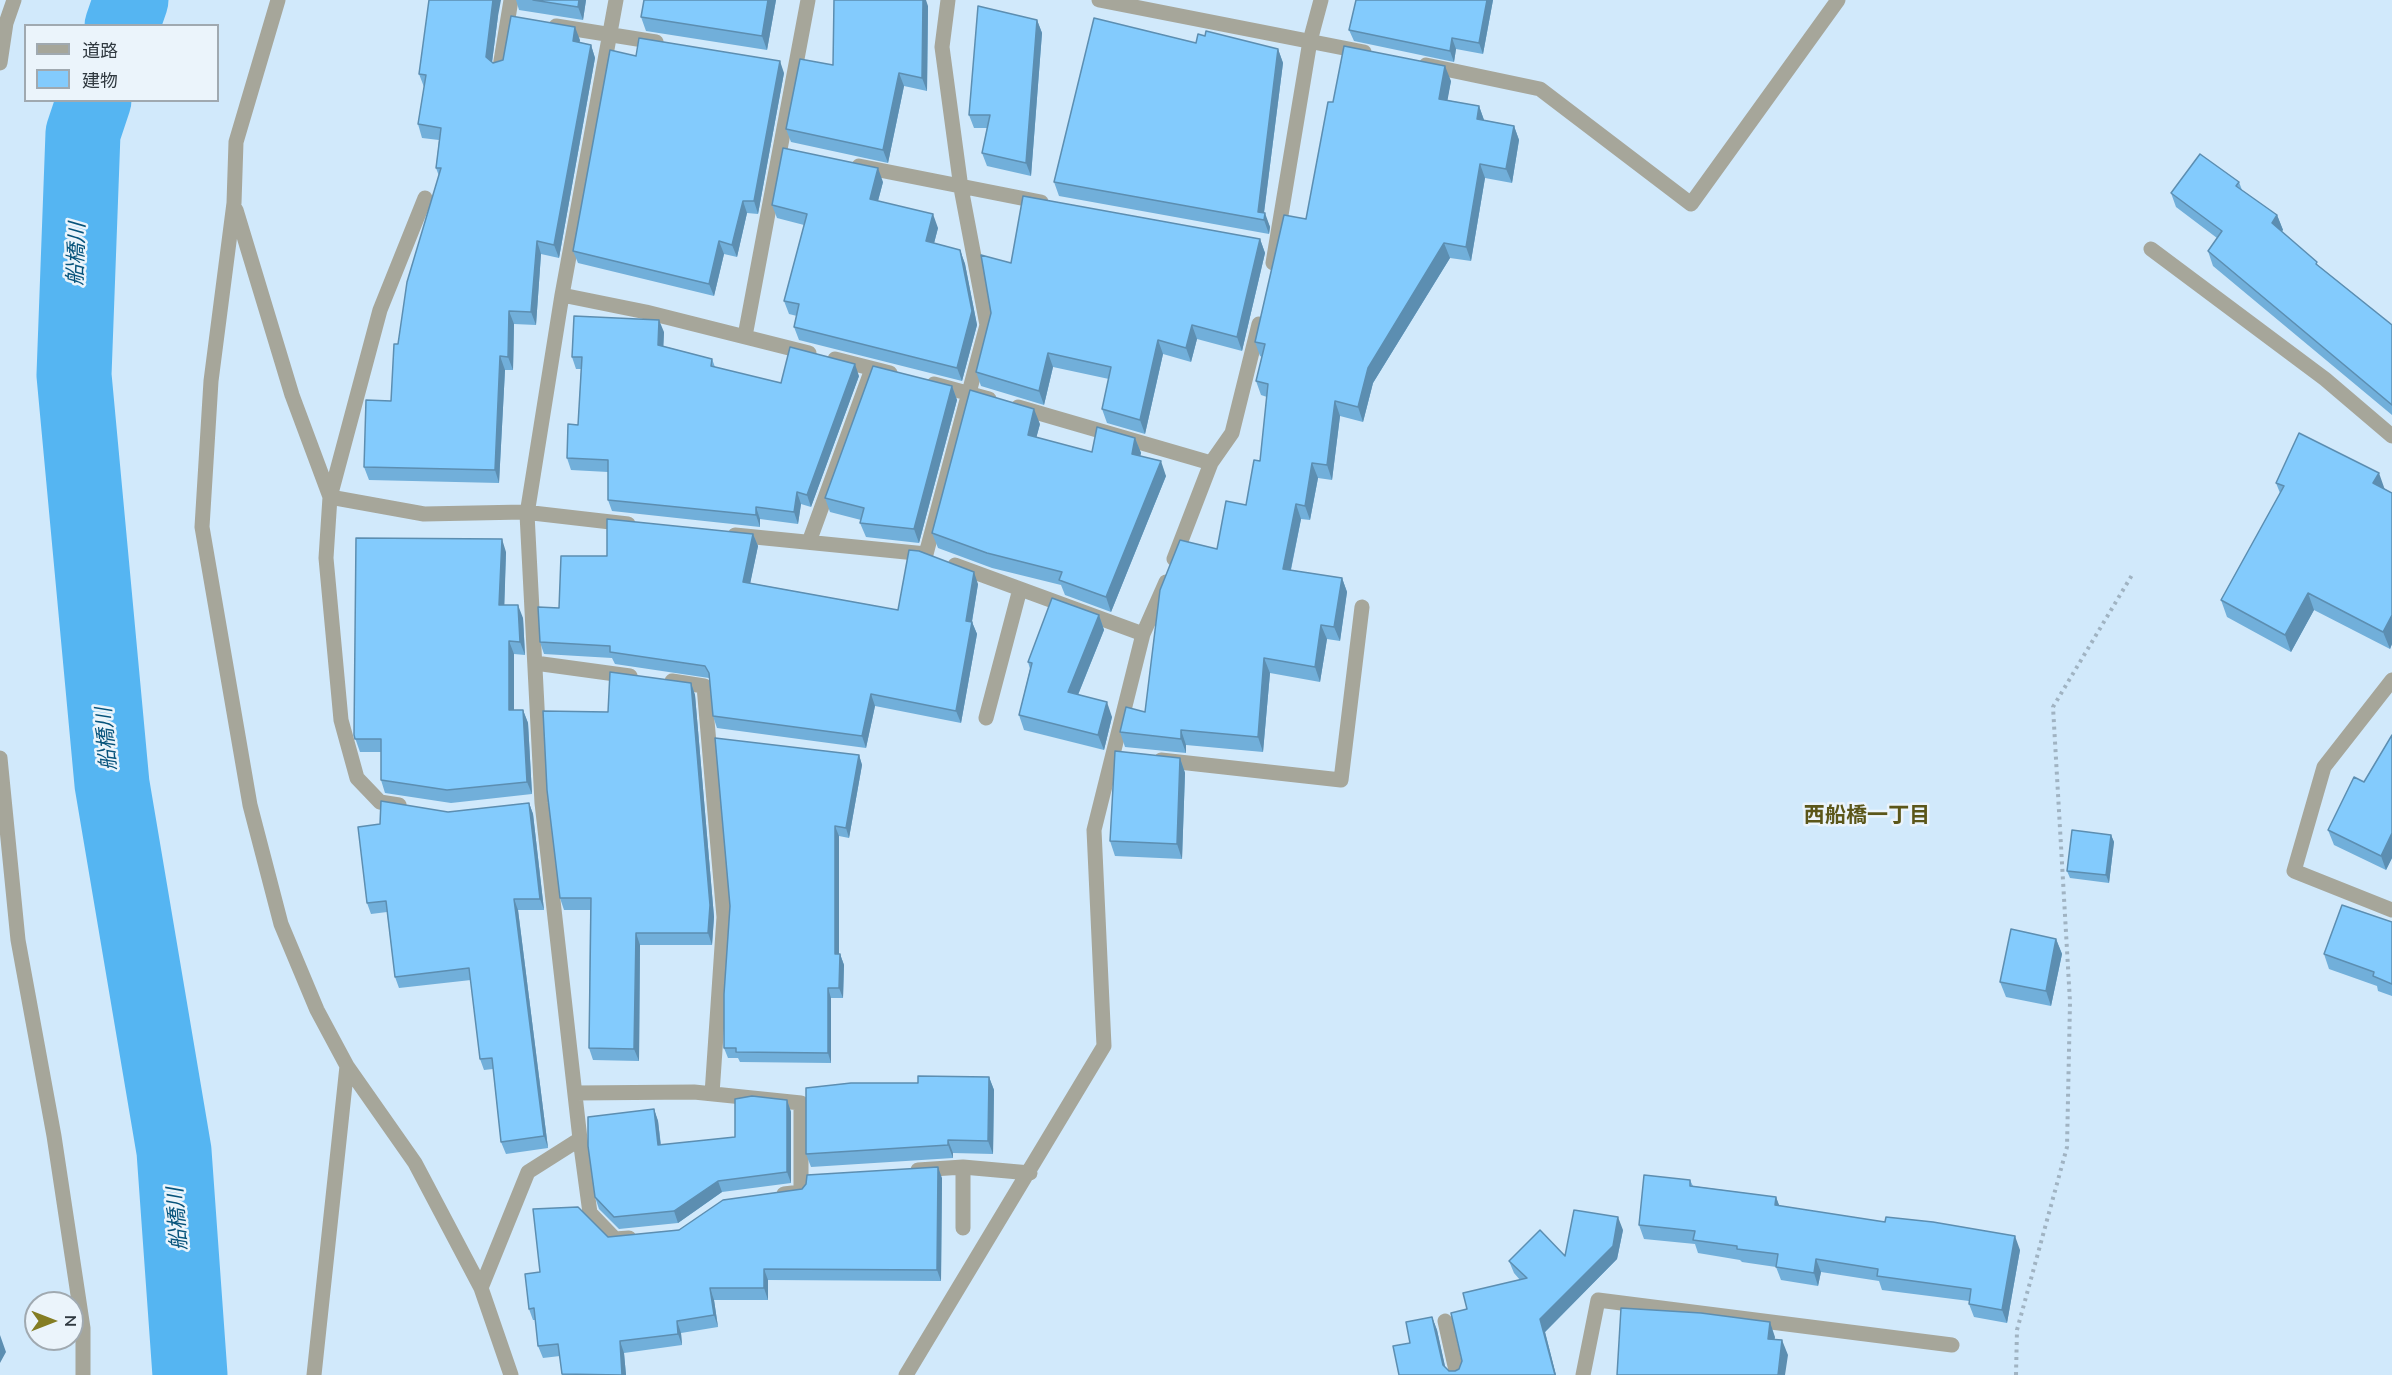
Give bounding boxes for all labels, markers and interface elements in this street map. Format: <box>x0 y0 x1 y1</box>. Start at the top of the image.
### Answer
legend <box>24 24 219 102</box>
text: 道路 <box>82 39 118 63</box>
text: 建物 <box>82 69 118 93</box>
water label: 船橋川 <box>64 222 92 286</box>
water label: 船橋川 <box>93 707 123 771</box>
district label: 西船橋一丁目 <box>1804 804 1930 830</box>
water label: 船橋川 <box>164 1187 194 1251</box>
north arrow <box>24 1291 84 1351</box>
text: N <box>59 1315 81 1327</box>

